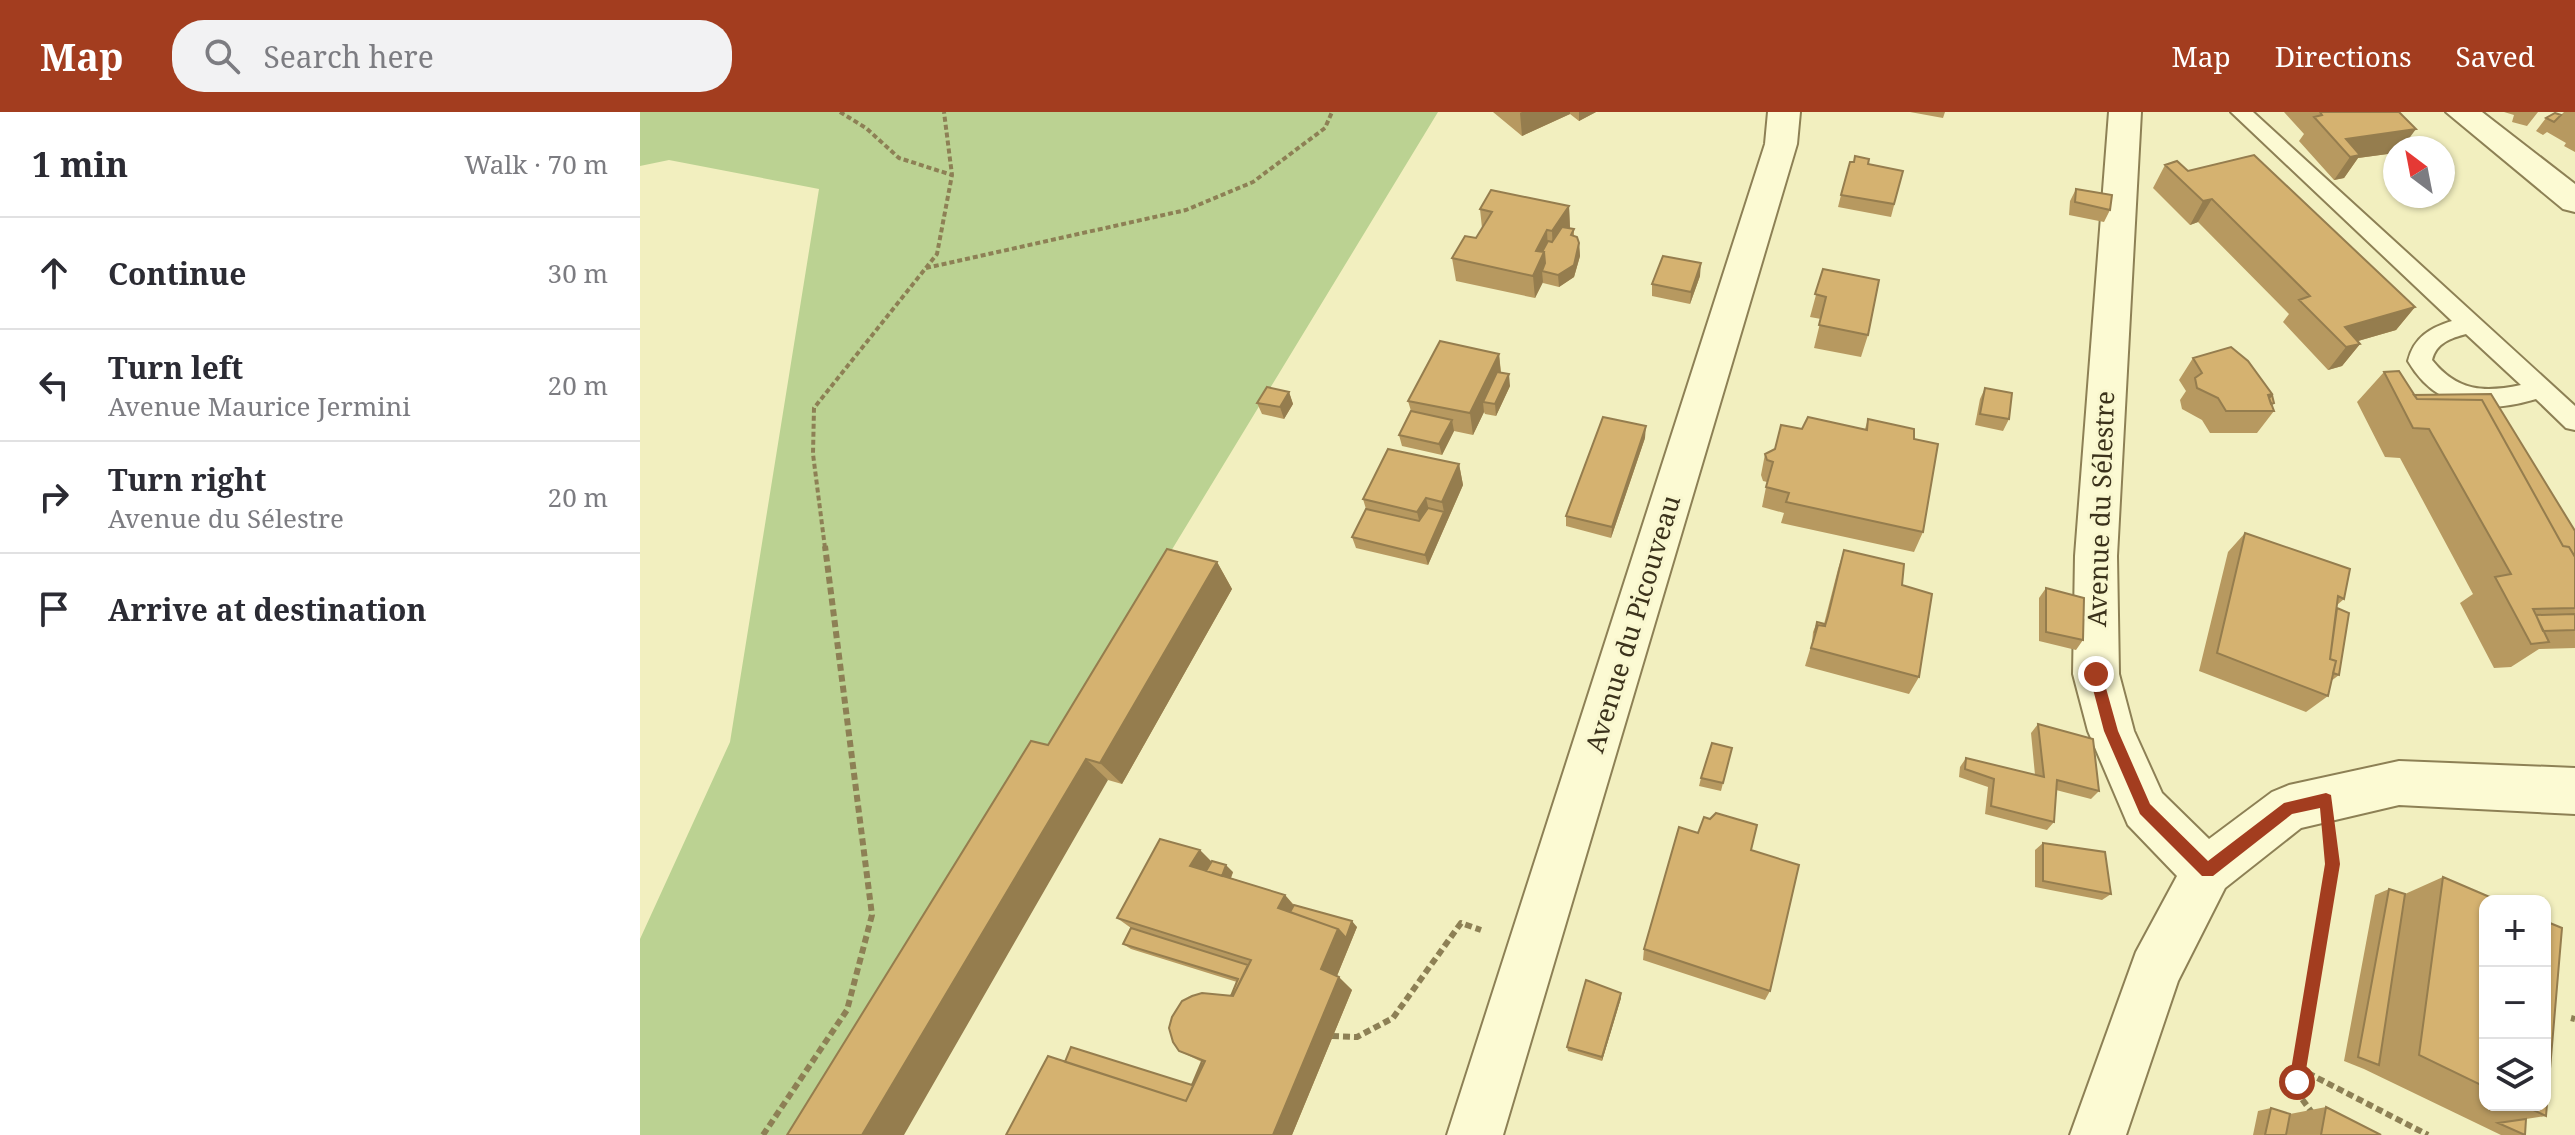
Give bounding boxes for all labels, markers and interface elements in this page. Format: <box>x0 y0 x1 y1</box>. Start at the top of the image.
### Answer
search box <box>172 20 732 92</box>
text: Map <box>40 30 124 82</box>
icon: search <box>200 34 244 78</box>
text: Search here <box>264 36 434 77</box>
text: Map <box>2171 37 2231 75</box>
text: Directions <box>2275 37 2412 75</box>
text: Saved <box>2456 37 2535 75</box>
north arrow <box>2383 136 2455 208</box>
text: 1 min <box>32 141 128 187</box>
text: Walk · 70 m <box>464 146 608 182</box>
icon: ahead <box>32 251 76 295</box>
text: Continue <box>108 253 246 294</box>
text: 30 m <box>548 255 608 291</box>
text: Turn left <box>108 347 243 388</box>
icon: left <box>32 363 76 407</box>
text: 20 m <box>548 367 608 403</box>
text: Avenue Maurice Jermini <box>108 388 411 424</box>
street label: Avenue du Sélestre <box>2078 390 2122 628</box>
text: Turn right <box>108 459 266 500</box>
icon: right <box>32 475 76 519</box>
text: 20 m <box>548 479 608 515</box>
street label: Avenue du Picouveau <box>1576 491 1688 757</box>
text: Avenue du Sélestre <box>108 500 344 536</box>
icon: arrive <box>32 587 76 631</box>
text: Arrive at destination <box>108 589 427 630</box>
route end <box>2078 656 2114 692</box>
map controls <box>2479 895 2551 1111</box>
button: + <box>2479 895 2551 967</box>
button: − <box>2479 967 2551 1039</box>
button: layers <box>2479 1039 2551 1111</box>
route start <box>2279 1064 2315 1100</box>

